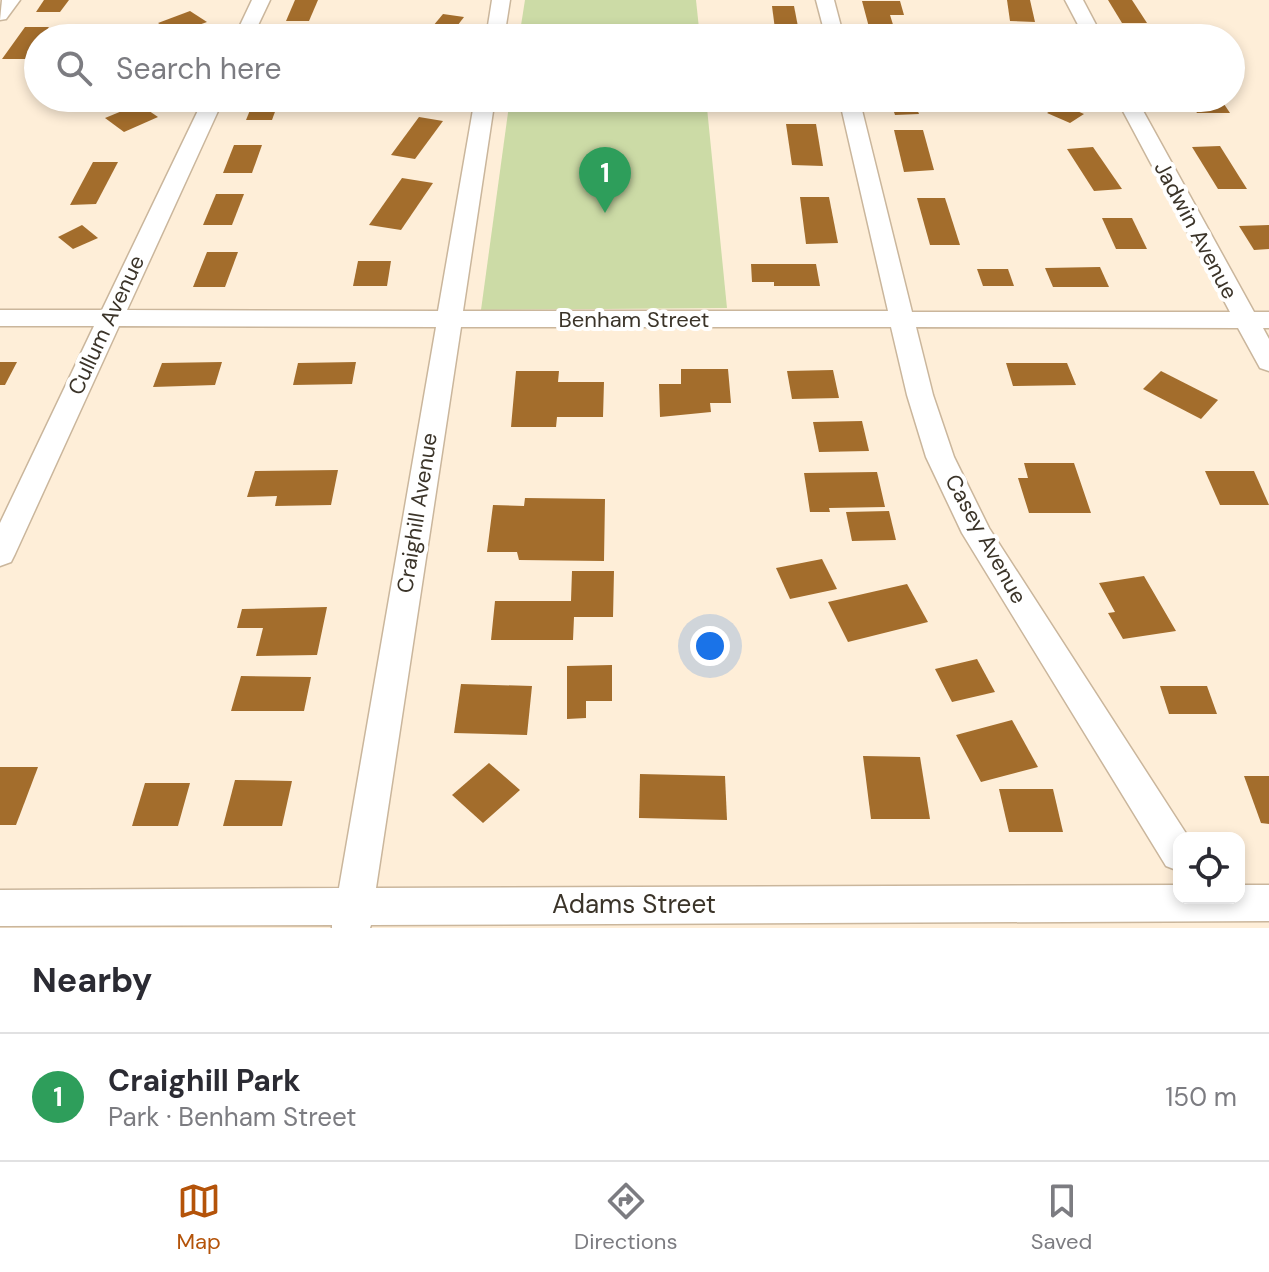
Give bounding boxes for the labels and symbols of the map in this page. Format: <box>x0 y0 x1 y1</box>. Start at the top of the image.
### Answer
pin: 1 <box>579 147 631 213</box>
street label: Jadwin Avenue <box>1147 156 1245 304</box>
street label: Cullum Avenue <box>61 250 151 400</box>
street label: Benham Street <box>559 305 709 334</box>
street label: Craighill Avenue <box>390 431 444 595</box>
street label: Casey Avenue <box>938 469 1034 609</box>
your location <box>690 626 730 666</box>
street label: Adams Street <box>552 887 716 921</box>

